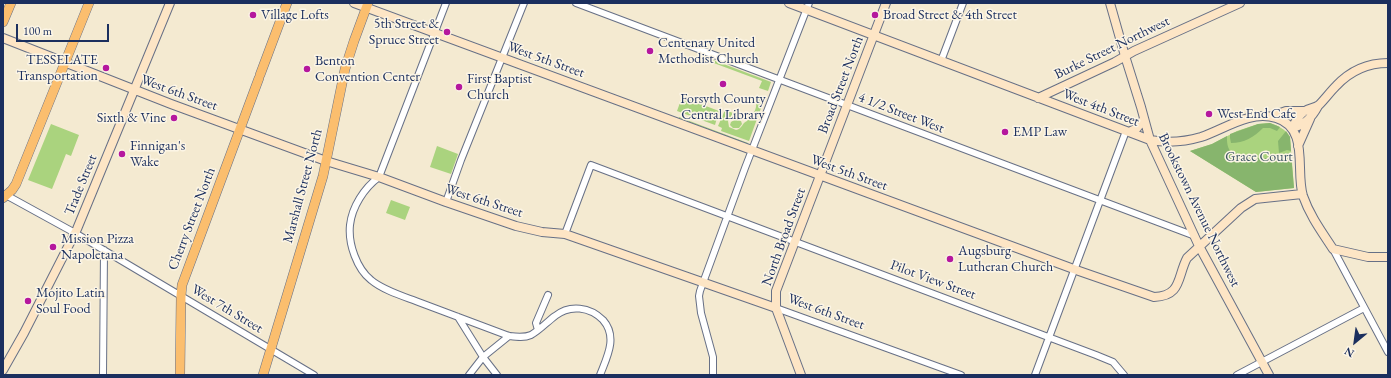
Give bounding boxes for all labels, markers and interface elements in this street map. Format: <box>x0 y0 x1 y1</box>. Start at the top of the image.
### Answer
place label: Village Lofts <box>261 7 329 23</box>
place label: Broad Street & 4th Street <box>883 7 1017 23</box>
marker: Village Lofts <box>248 10 258 20</box>
marker: Broad Street & 4th Street <box>870 10 880 20</box>
street label: Burke Street Northwest <box>1052 13 1172 83</box>
scale bar <box>18 16 111 42</box>
place label: 5th Street & Spruce Street <box>369 16 439 48</box>
text: 100 m <box>23 23 52 39</box>
marker: 5th Street & Spruce Street <box>442 27 452 37</box>
street label: Broad Street North <box>815 34 867 136</box>
place label: Centenary United Methodist Church <box>658 35 759 68</box>
street label: West 5th Street <box>505 38 587 82</box>
marker: Centenary United Methodist Church <box>645 46 655 56</box>
place label: TESSELATE Transportation <box>17 52 98 84</box>
place label: Benton Convention Center <box>315 53 420 86</box>
marker: TESSELATE Transportation <box>101 63 111 73</box>
marker: Benton Convention Center <box>302 64 312 74</box>
street label: West 6th Street <box>138 71 220 115</box>
place label: First Baptist Church <box>467 71 532 104</box>
marker: Forsyth County Central Library <box>718 79 728 89</box>
marker: First Baptist Church <box>454 82 464 92</box>
street label: West 4th Street <box>1060 86 1142 130</box>
street label: 4 1/2 Street West <box>856 89 946 137</box>
place label: Forsyth County Central Library <box>680 91 766 124</box>
place label: West End Cafe <box>1217 106 1296 122</box>
marker: West End Cafe <box>1204 109 1214 119</box>
place label: Sixth & Vine <box>97 110 166 126</box>
marker: Sixth & Vine <box>169 113 179 123</box>
place label: EMP Law <box>1013 124 1067 140</box>
street label: Marshall Street North <box>280 127 326 245</box>
marker: EMP Law <box>1000 127 1010 137</box>
street label: Brookstown Avenue Northwest <box>1154 130 1244 290</box>
place label: Finnigan's Wake <box>130 138 185 170</box>
marker: Finnigan's Wake <box>117 149 127 159</box>
park label: Grace Court <box>1225 149 1293 165</box>
street label: West 5th Street <box>808 151 890 195</box>
street label: Trade Street <box>61 152 101 218</box>
street label: Cherry Street North <box>165 165 219 273</box>
street label: West 6th Street <box>443 181 525 221</box>
street label: North Broad Street <box>759 186 809 288</box>
place label: Mission Pizza Napoletana <box>61 231 134 264</box>
marker: Mission Pizza Napoletana <box>48 242 58 252</box>
place label: Augsburg Lutheran Church <box>958 243 1053 276</box>
marker: Augsburg Lutheran Church <box>945 254 955 264</box>
street label: Pilot View Street <box>888 257 978 303</box>
street label: West 7th Street <box>188 281 266 337</box>
place label: Mojito Latin Soul Food <box>36 285 105 318</box>
street label: West 6th Street <box>785 290 867 334</box>
marker: Mojito Latin Soul Food <box>23 296 33 306</box>
north arrow <box>1335 322 1375 362</box>
text: N <box>1342 344 1356 361</box>

